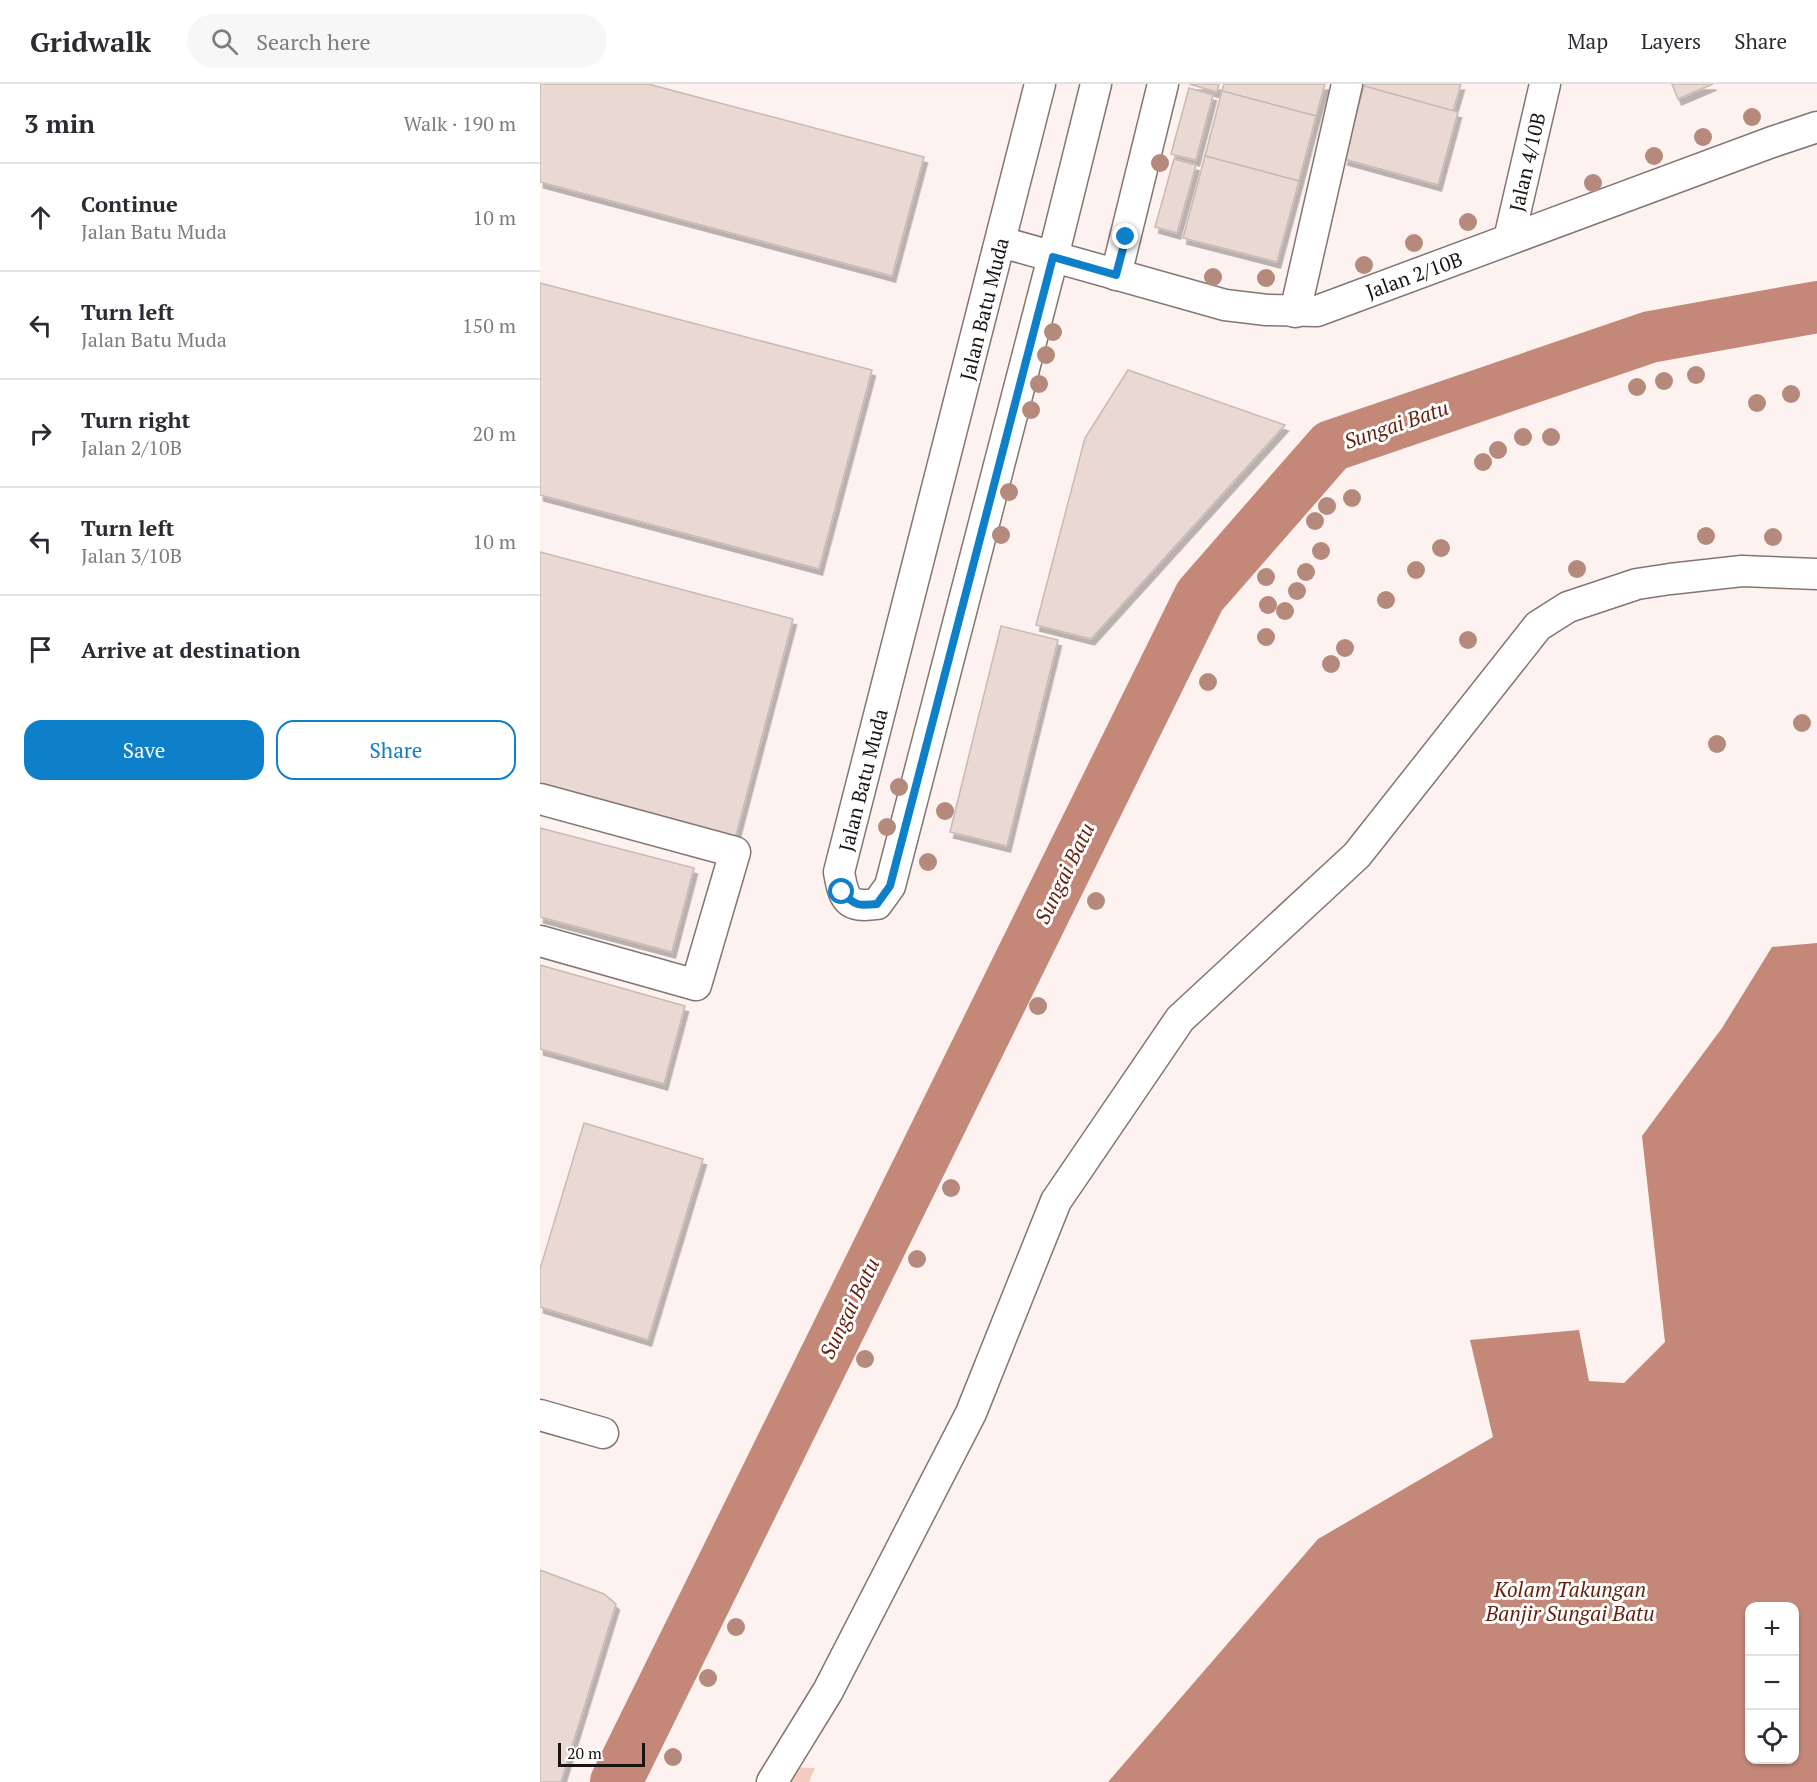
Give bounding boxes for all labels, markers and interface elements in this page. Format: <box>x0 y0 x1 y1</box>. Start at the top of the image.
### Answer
search box <box>187 14 607 68</box>
text: Gridwalk <box>30 23 151 60</box>
icon: search <box>208 25 241 58</box>
text: Search here <box>256 27 371 56</box>
text: Map <box>1567 27 1608 55</box>
text: Layers <box>1641 27 1701 55</box>
text: Share <box>1734 27 1787 55</box>
text: 3 min <box>24 106 95 140</box>
text: Walk · 190 m <box>404 110 516 137</box>
street label: Jalan 4/10B <box>1502 110 1552 214</box>
text: Continue <box>81 189 178 218</box>
icon: ahead <box>24 201 57 234</box>
text: 10 m <box>473 204 516 231</box>
text: Jalan Batu Muda <box>81 218 227 245</box>
route end <box>1112 223 1138 249</box>
street label: Jalan Batu Muda <box>953 235 1015 383</box>
street label: Jalan 2/10B <box>1362 245 1466 305</box>
text: Turn left <box>81 297 174 326</box>
icon: left <box>24 309 57 342</box>
text: 150 m <box>462 312 516 339</box>
text: Jalan Batu Muda <box>81 326 227 353</box>
water label: Sungai Batu <box>1340 393 1452 455</box>
text: Turn right <box>81 405 190 434</box>
icon: right <box>24 417 57 450</box>
text: 20 m <box>473 420 516 447</box>
text: Jalan 2/10B <box>81 434 182 461</box>
text: Turn left <box>81 513 174 542</box>
icon: left <box>24 525 57 558</box>
text: 10 m <box>473 528 516 555</box>
text: Jalan 3/10B <box>81 542 182 569</box>
icon: arrive <box>24 633 57 666</box>
text: Arrive at destination <box>81 635 300 664</box>
street label: Jalan Batu Muda <box>832 706 894 854</box>
button: Save <box>24 720 264 780</box>
button: Share <box>276 720 516 780</box>
water label: Sungai Batu <box>1028 818 1100 928</box>
route start <box>828 878 854 904</box>
water label: Sungai Batu <box>813 1253 885 1363</box>
water label: Kolam Takungan Banjir Sungai Batu <box>1484 1575 1655 1627</box>
map controls <box>1745 1602 1799 1764</box>
button: + <box>1745 1602 1799 1656</box>
button: − <box>1745 1656 1799 1710</box>
button: locate <box>1745 1710 1799 1764</box>
scale bar <box>558 1740 645 1768</box>
text: 20 m <box>567 1742 602 1764</box>

